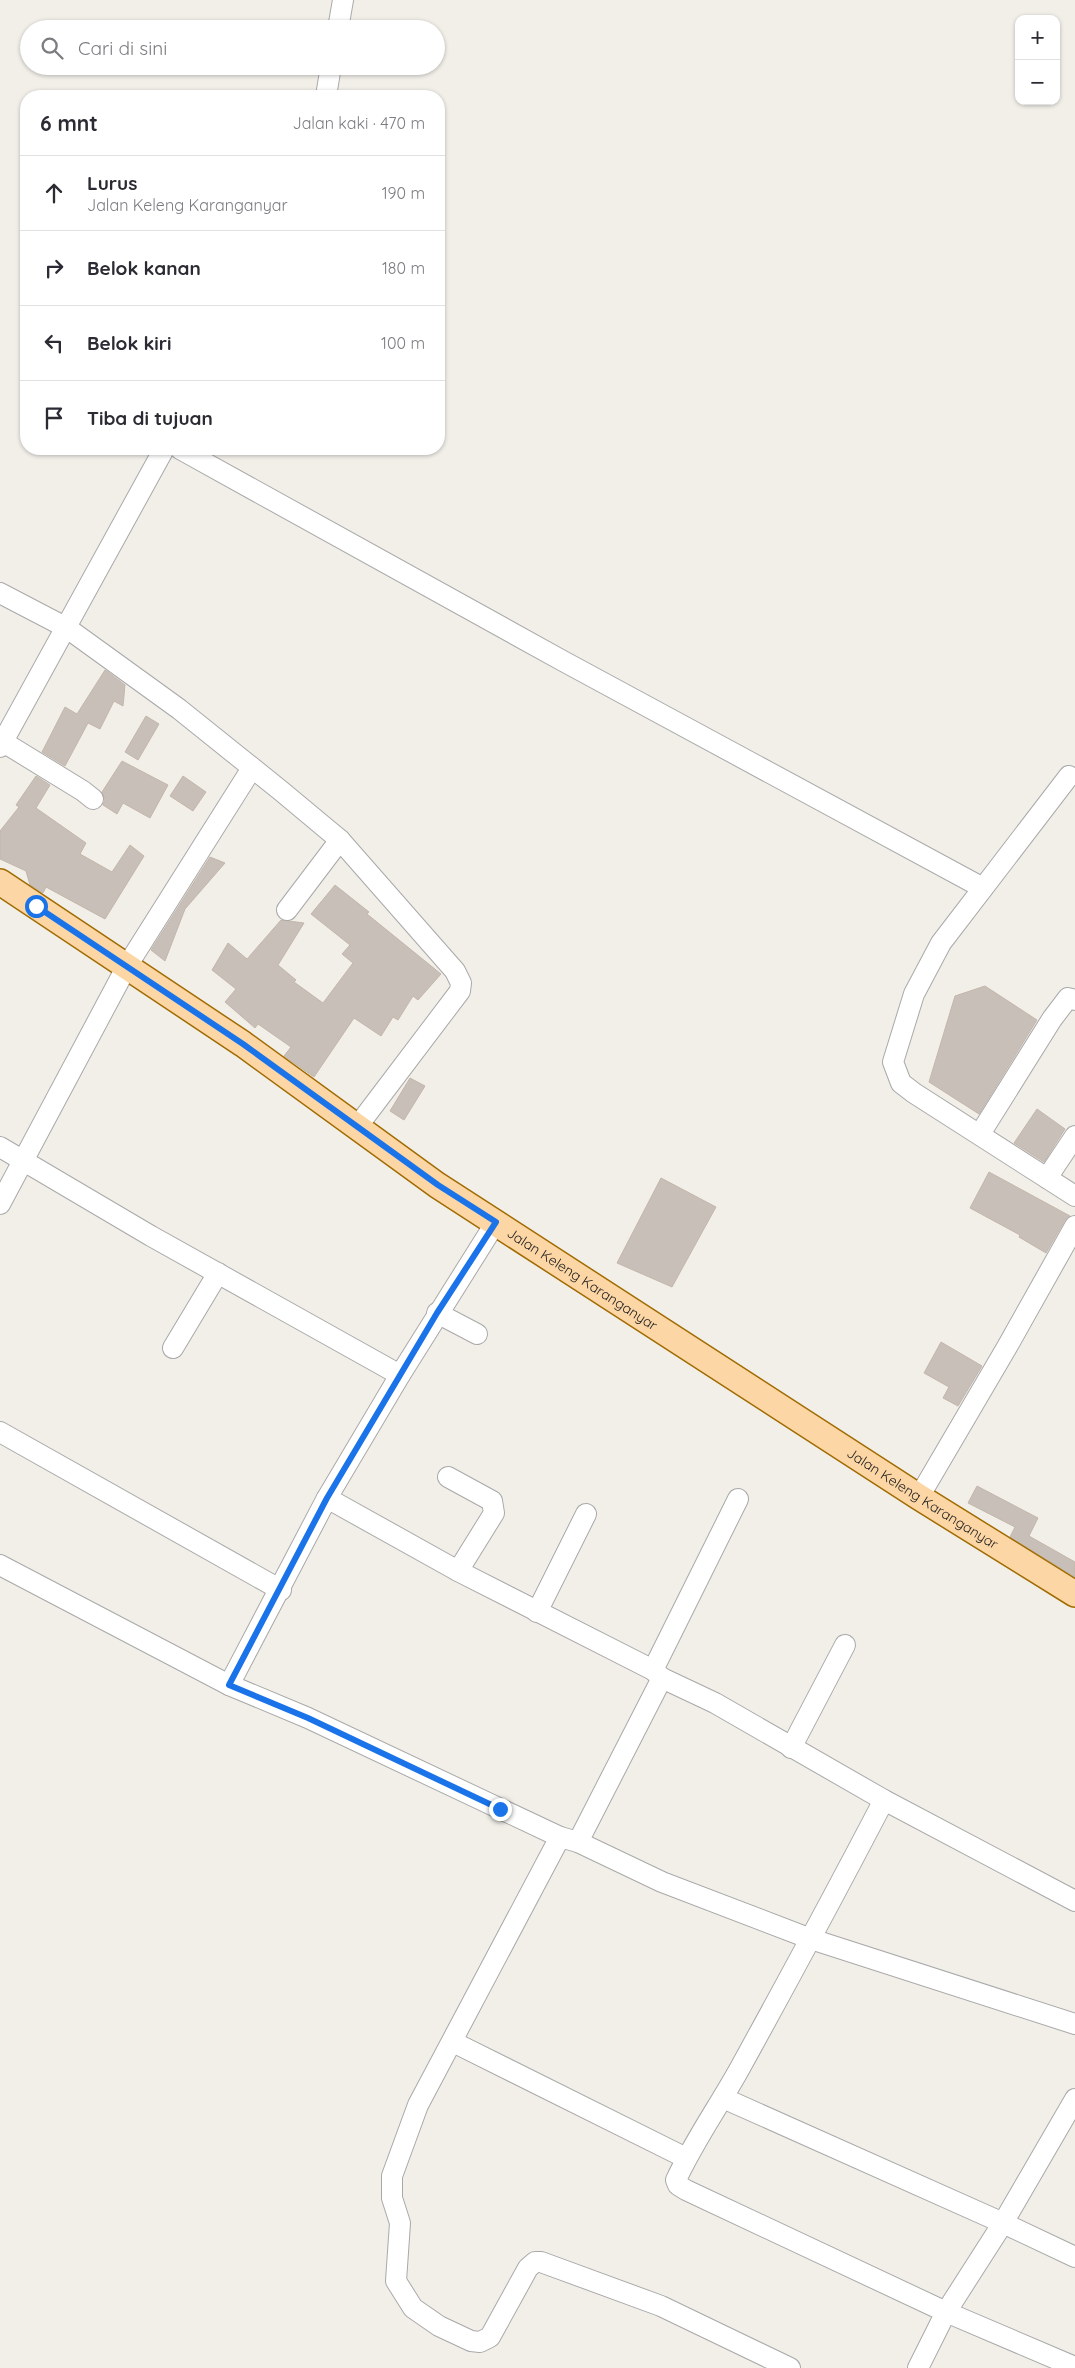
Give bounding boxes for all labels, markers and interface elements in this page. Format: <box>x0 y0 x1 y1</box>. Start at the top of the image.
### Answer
map controls <box>1015 15 1060 105</box>
button: + <box>1015 15 1060 60</box>
search box <box>20 20 445 75</box>
icon: search <box>38 34 66 62</box>
text: Cari di sini <box>78 36 167 60</box>
button: − <box>1015 60 1060 105</box>
text: 6 mnt <box>40 110 98 136</box>
text: Jalan kaki · 470 m <box>292 113 425 133</box>
text: Lurus <box>87 171 137 195</box>
icon: ahead <box>40 179 68 207</box>
text: 190 m <box>382 183 425 203</box>
text: Jalan Keleng Karanganyar <box>87 195 288 215</box>
icon: right <box>40 254 68 282</box>
text: Belok kanan <box>87 256 201 280</box>
text: 180 m <box>382 258 425 278</box>
icon: left <box>40 329 68 357</box>
text: Belok kiri <box>87 331 172 355</box>
text: 100 m <box>381 333 425 353</box>
icon: arrive <box>40 404 68 432</box>
text: Tiba di tujuan <box>87 406 213 430</box>
route start <box>25 895 48 918</box>
street label: Jalan Keleng Karanganyar <box>504 1224 661 1335</box>
street label: Jalan Keleng Karanganyar <box>844 1444 1002 1553</box>
route end <box>489 1798 512 1821</box>

